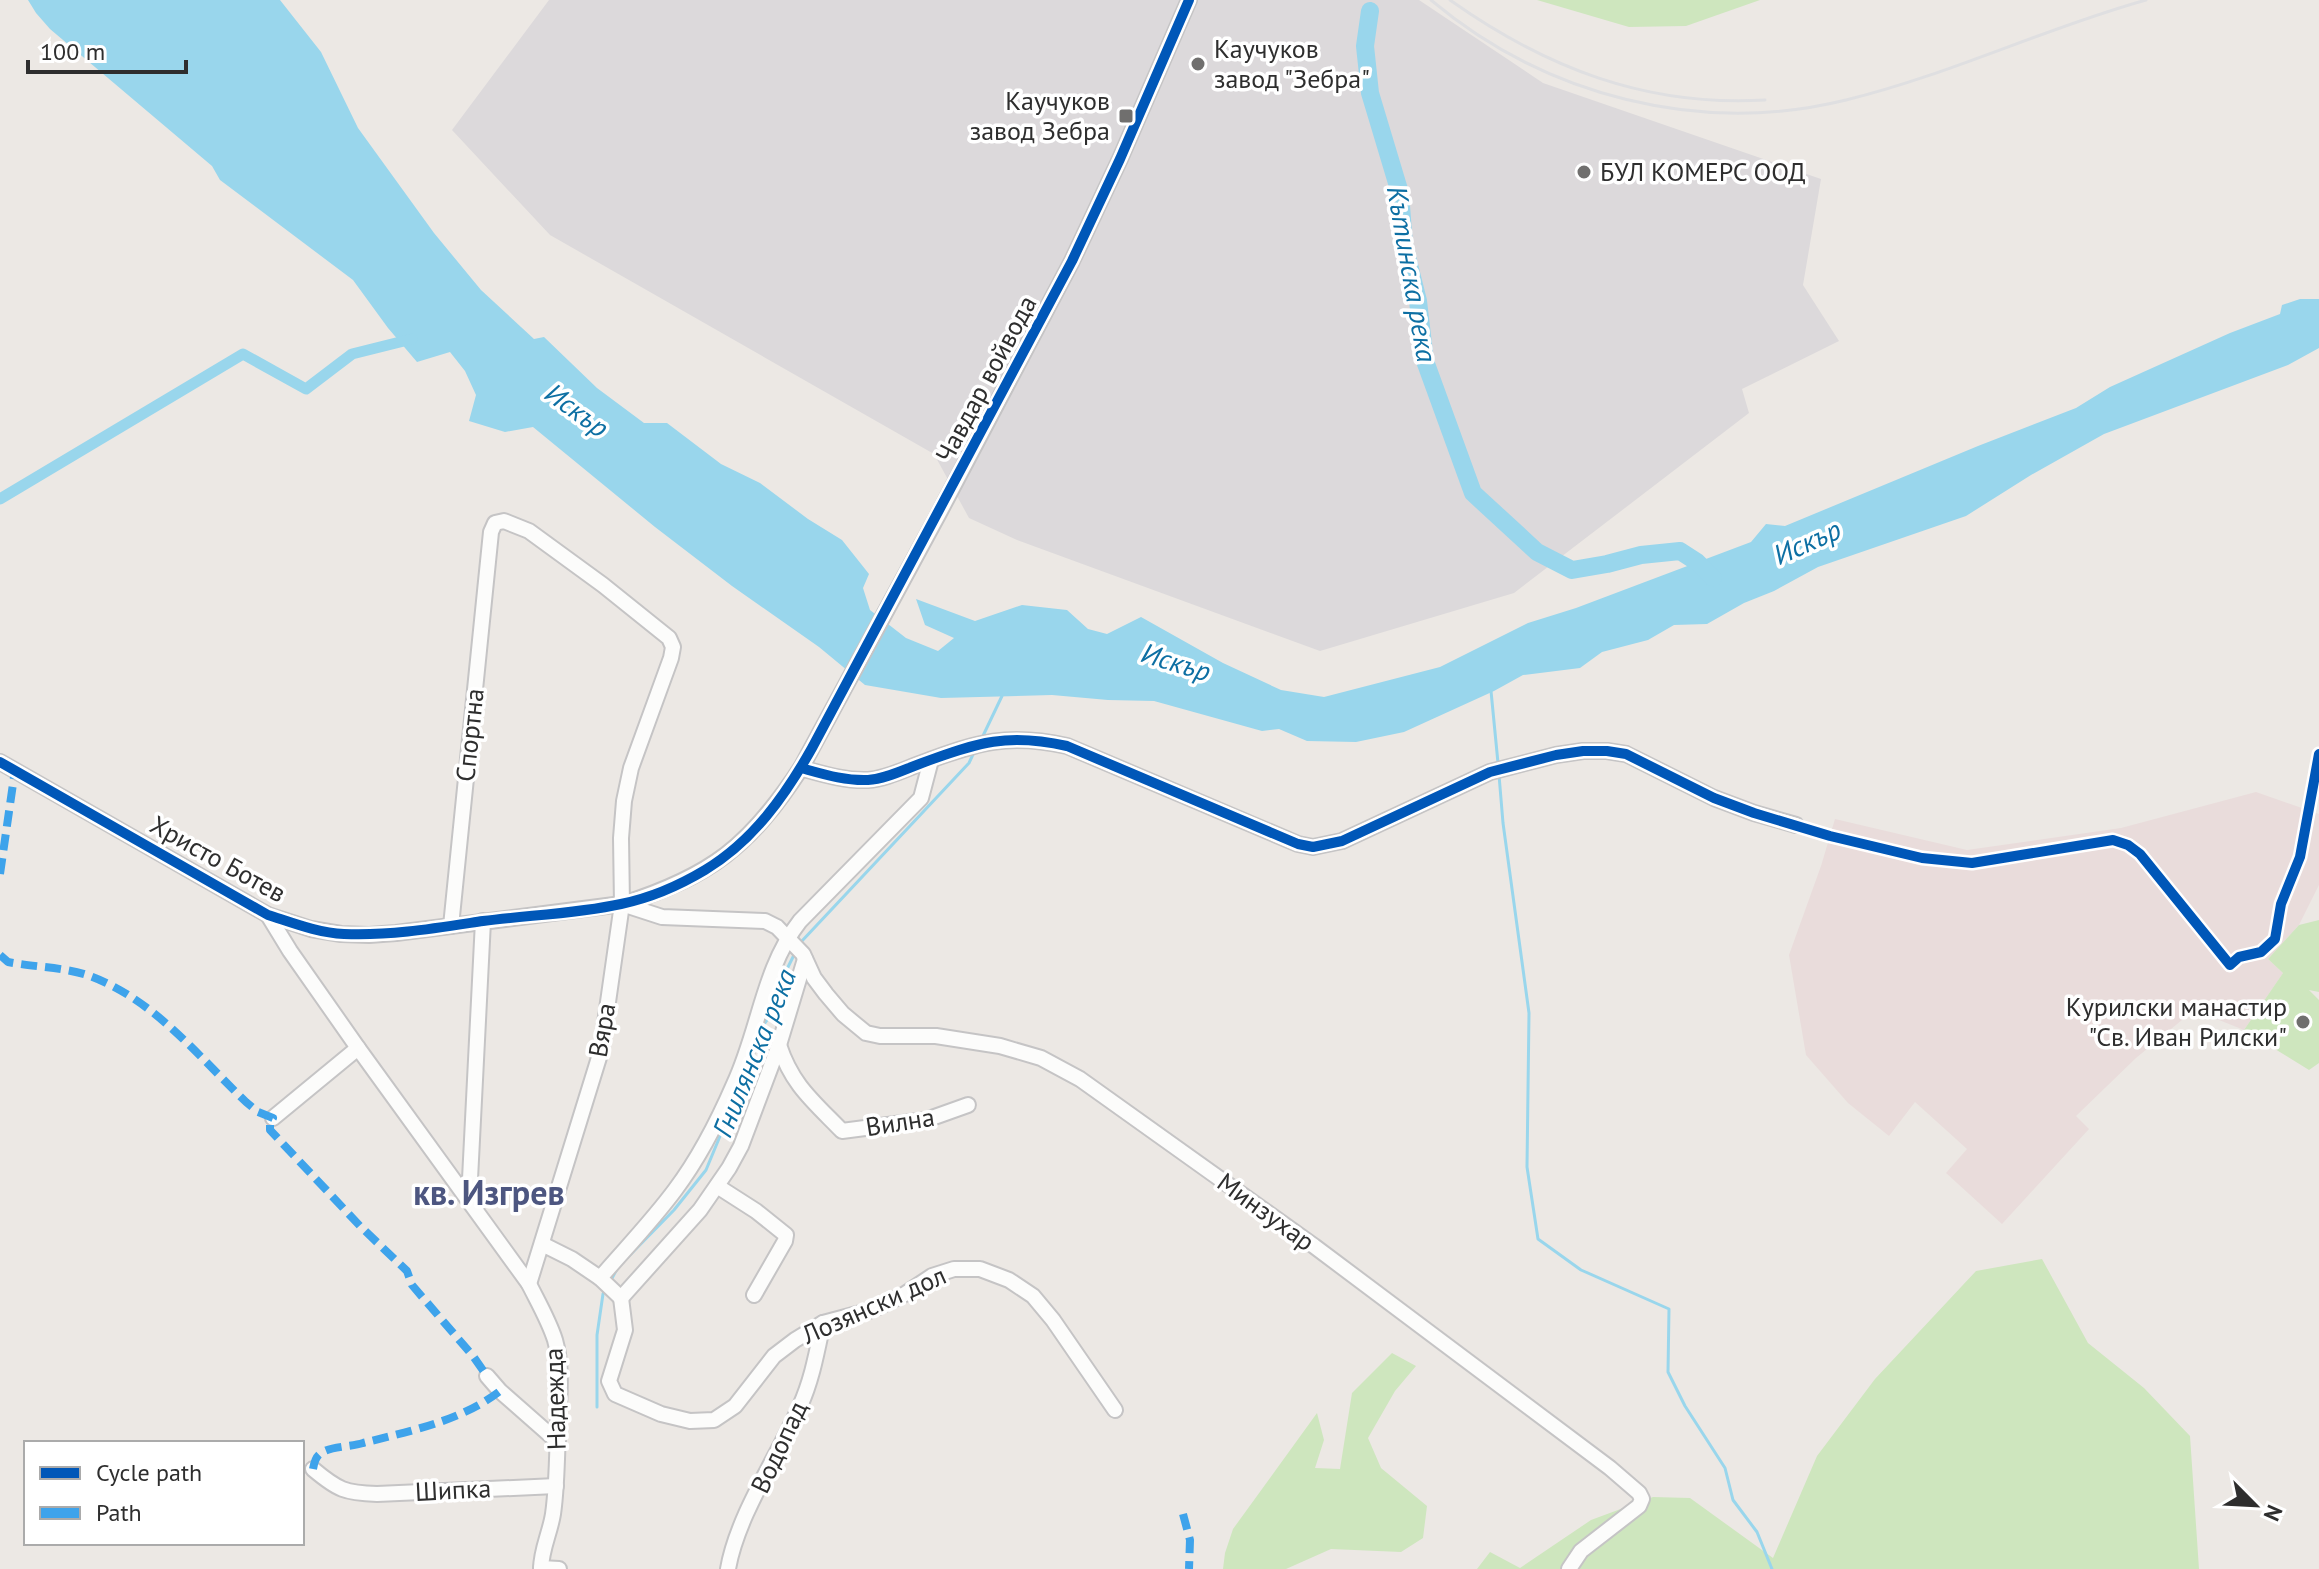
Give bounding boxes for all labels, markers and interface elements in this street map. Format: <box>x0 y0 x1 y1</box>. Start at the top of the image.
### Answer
scale bar <box>28 24 186 74</box>
place label: Каучуков завод "Зебра" <box>1214 32 1370 95</box>
text: 100 m <box>40 36 105 67</box>
marker: Каучуков завод "Зебра" <box>1189 55 1207 73</box>
place label: Каучуков завод Зебра <box>970 84 1110 147</box>
marker: Каучуков завод Зебра <box>1117 107 1135 125</box>
place label: БУЛ КОМЕРС ООД <box>1600 155 1806 188</box>
marker: БУЛ КОМЕРС ООД <box>1575 163 1593 181</box>
water label: Кътинска река <box>1379 183 1446 365</box>
street label: Чавдар войвода <box>928 290 1043 468</box>
water label: Искър <box>538 374 617 445</box>
water label: Искър <box>1767 510 1846 573</box>
water label: Искър <box>1137 634 1215 690</box>
street label: Спортна <box>448 687 491 783</box>
street label: Христо Ботев <box>144 808 292 909</box>
water label: Гнилянска река <box>703 963 804 1142</box>
place label: Курилски манастир "Св. Иван Рилски" <box>2066 990 2287 1053</box>
street label: Вяра <box>581 1000 622 1060</box>
marker: Курилски манастир "Св. Иван Рилски" <box>2294 1013 2312 1031</box>
street label: Вилна <box>863 1100 937 1143</box>
street label: Минзухар <box>1211 1165 1322 1258</box>
district label: кв. Изгрев <box>413 1170 565 1214</box>
street label: Лозянски дол <box>796 1258 951 1351</box>
street label: Надежда <box>536 1347 573 1451</box>
street label: Водопад <box>743 1395 814 1498</box>
legend <box>24 1441 304 1545</box>
text: Cycle path <box>96 1457 202 1488</box>
north arrow <box>2215 1465 2295 1545</box>
street label: Шипка <box>414 1471 492 1508</box>
text: Path <box>96 1497 142 1528</box>
text: N <box>2258 1501 2289 1525</box>

